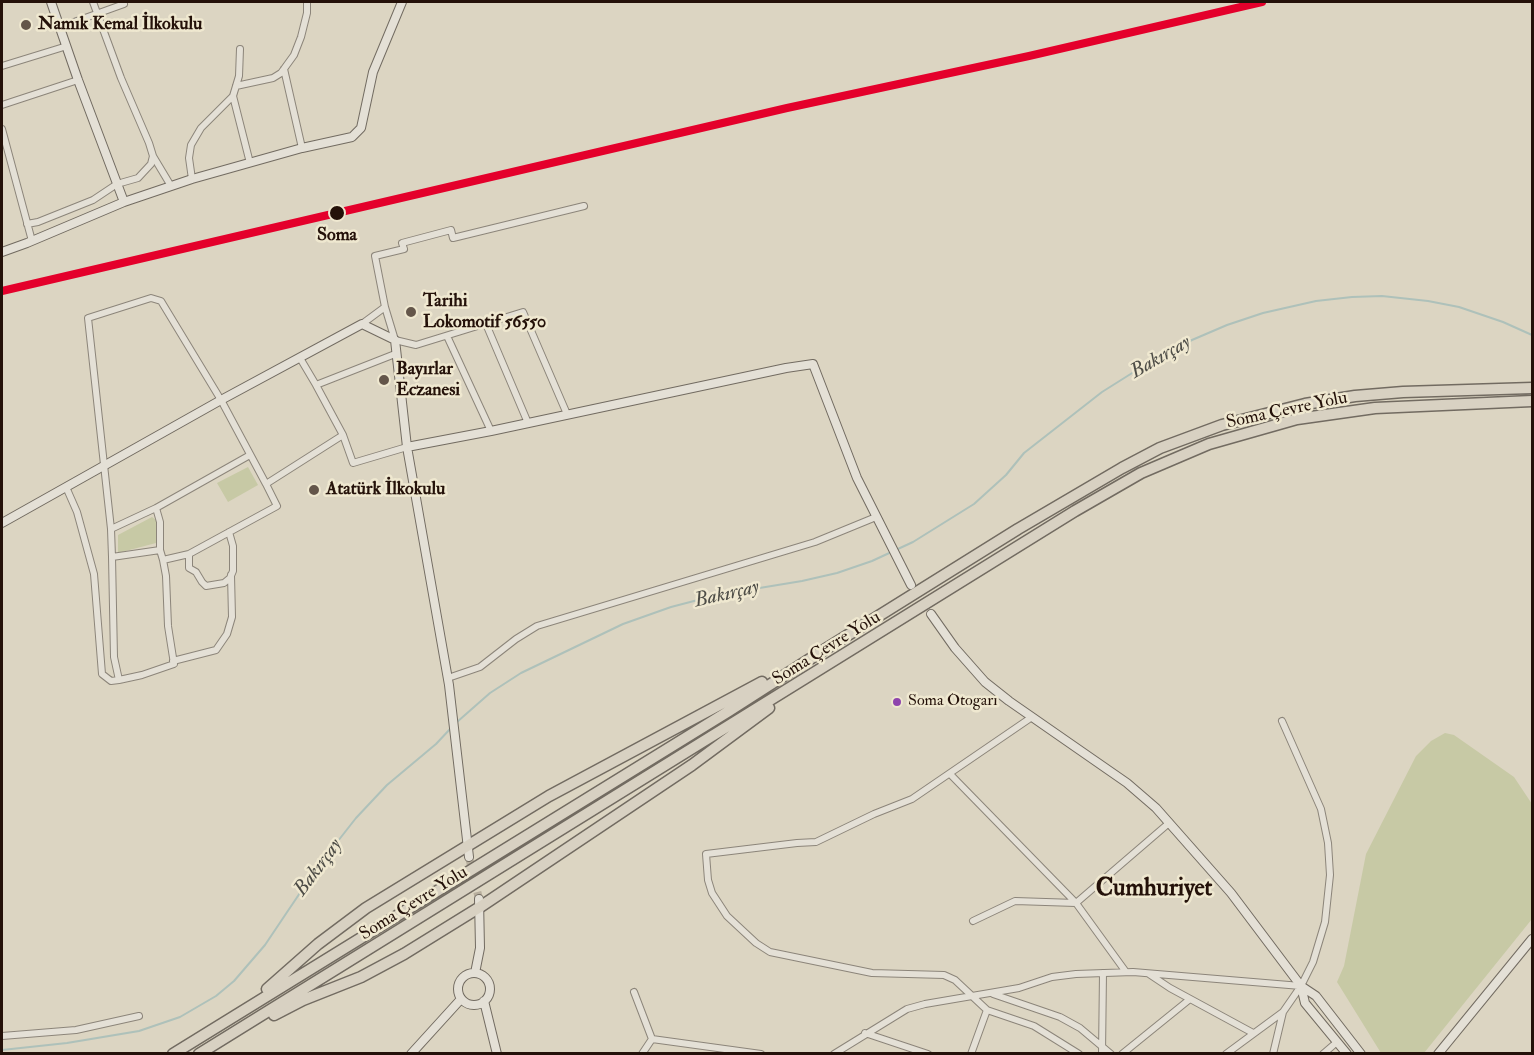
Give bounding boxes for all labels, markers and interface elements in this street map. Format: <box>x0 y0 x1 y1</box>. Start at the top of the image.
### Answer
place label: Namık Kemal İlkokulu <box>38 14 202 36</box>
marker: Namık Kemal İlkokulu <box>19 18 33 32</box>
marker: Soma <box>328 204 346 222</box>
place label: Soma <box>317 225 357 247</box>
place label: Tarihi Lokomotif 56550 <box>423 291 546 334</box>
marker: Tarihi Lokomotif 56550 <box>404 305 418 319</box>
water label: Bakırçay <box>1127 331 1195 385</box>
place label: Bayırlar Eczanesi <box>396 359 460 401</box>
marker: Bayırlar Eczanesi <box>377 373 391 387</box>
street label: Soma Çevre Yolu <box>1224 388 1350 434</box>
place label: Atatürk İlkokulu <box>326 479 445 501</box>
marker: Atatürk İlkokulu <box>307 483 321 497</box>
water label: Bakırçay <box>692 576 762 614</box>
street label: Soma Çevre Yolu <box>769 607 885 691</box>
place label: Soma Otogarı <box>908 692 997 712</box>
marker: Soma Otogarı <box>891 696 903 708</box>
water label: Bakırçay <box>290 835 348 901</box>
street label: Soma Çevre Yolu <box>356 862 472 946</box>
district label: Cumhuriyet <box>1096 876 1212 904</box>

